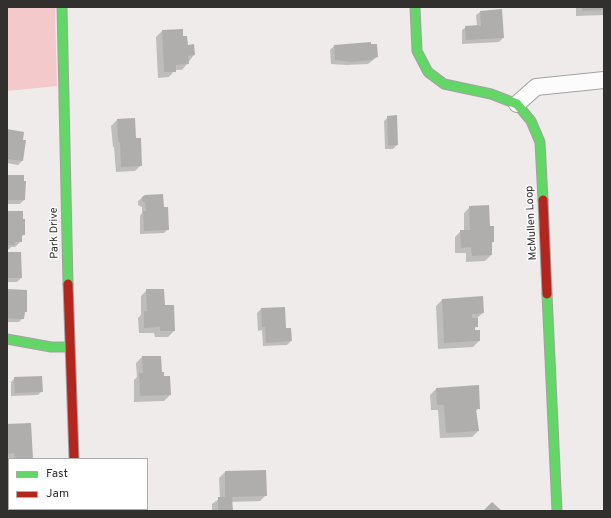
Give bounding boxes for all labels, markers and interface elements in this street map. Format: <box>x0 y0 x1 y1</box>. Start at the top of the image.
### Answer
street label: McMullen Loop <box>523 185 541 261</box>
street label: Park Drive <box>48 207 62 259</box>
legend <box>8 458 148 510</box>
text: Fast <box>46 466 68 482</box>
text: Jam <box>46 486 69 502</box>

